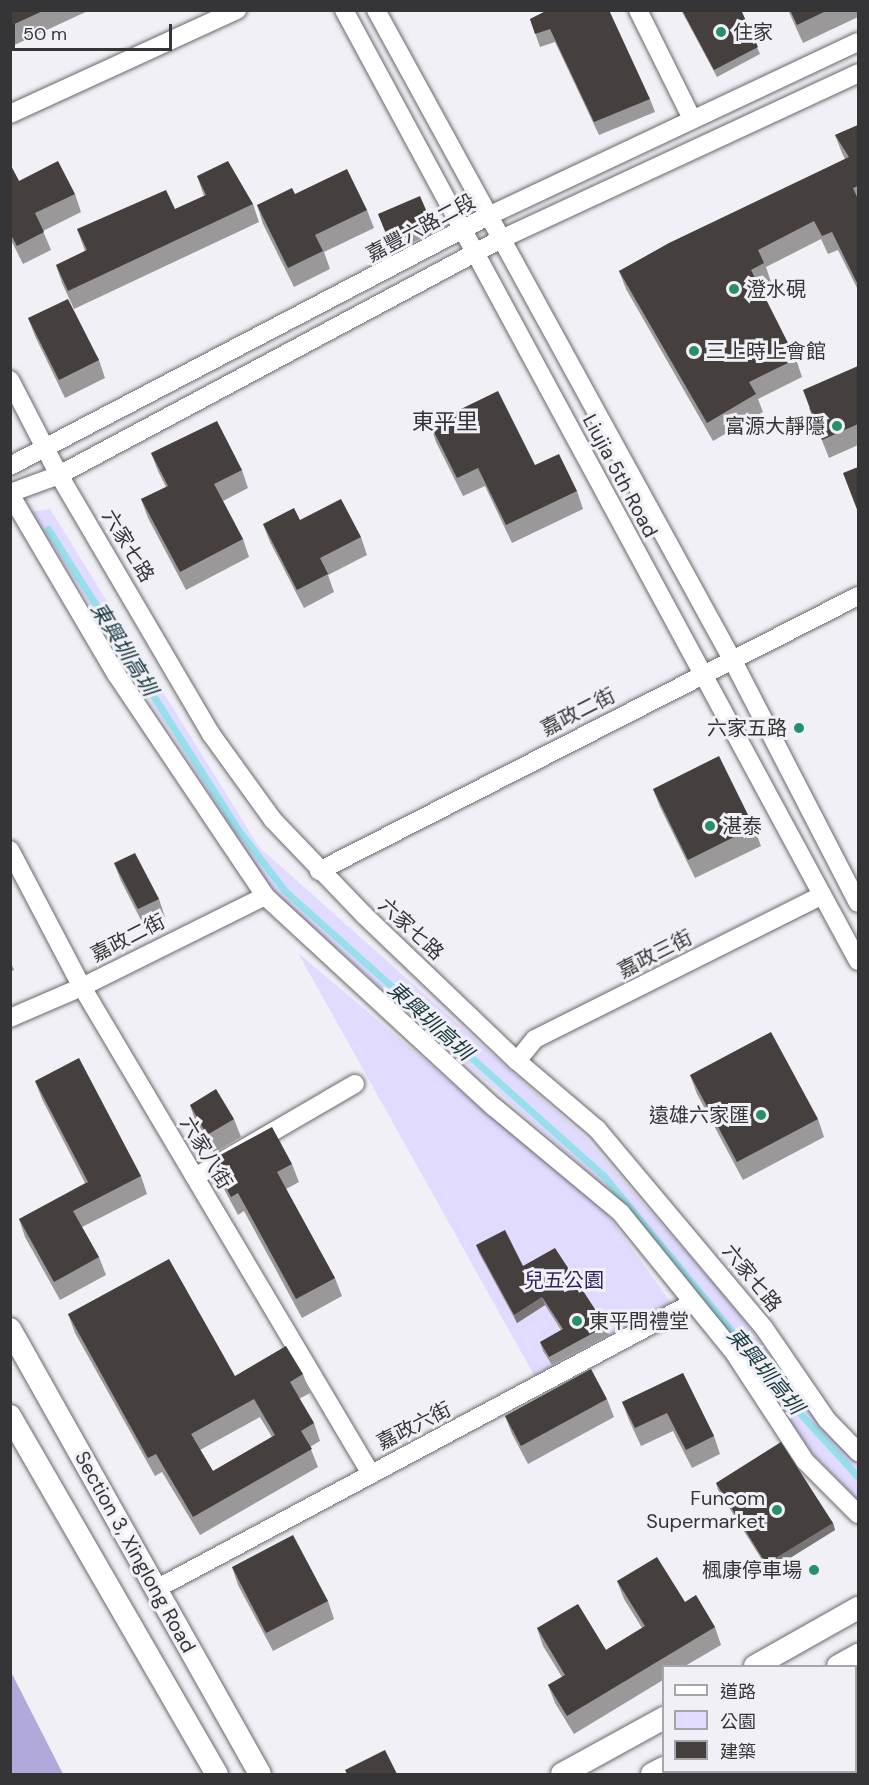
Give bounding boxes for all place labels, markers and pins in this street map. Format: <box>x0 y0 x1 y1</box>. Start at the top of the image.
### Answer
place label: 住家 <box>733 20 773 44</box>
marker: 住家 <box>714 25 728 39</box>
place label: 澄水硯 <box>746 277 806 301</box>
marker: 澄水硯 <box>727 282 741 296</box>
place label: 三上時上會館 <box>706 339 826 363</box>
marker: 三上時上會館 <box>687 344 701 358</box>
place label: 富源大靜隱 <box>725 414 825 438</box>
marker: 富源大靜隱 <box>830 419 844 433</box>
place label: 六家五路 <box>707 716 787 740</box>
marker: 六家五路 <box>792 721 806 735</box>
place label: 湛泰 <box>722 814 762 838</box>
marker: 湛泰 <box>703 819 717 833</box>
place label: 遠雄六家匯 <box>649 1103 749 1127</box>
marker: 遠雄六家匯 <box>754 1108 768 1122</box>
place label: 東平問禮堂 <box>589 1309 689 1333</box>
marker: 東平問禮堂 <box>570 1314 584 1328</box>
place label: Funcom Supermarket <box>646 1486 765 1533</box>
marker: Funcom Supermarket <box>770 1503 784 1517</box>
place label: 楓康停車場 <box>702 1558 802 1582</box>
marker: 楓康停車場 <box>807 1563 821 1577</box>

